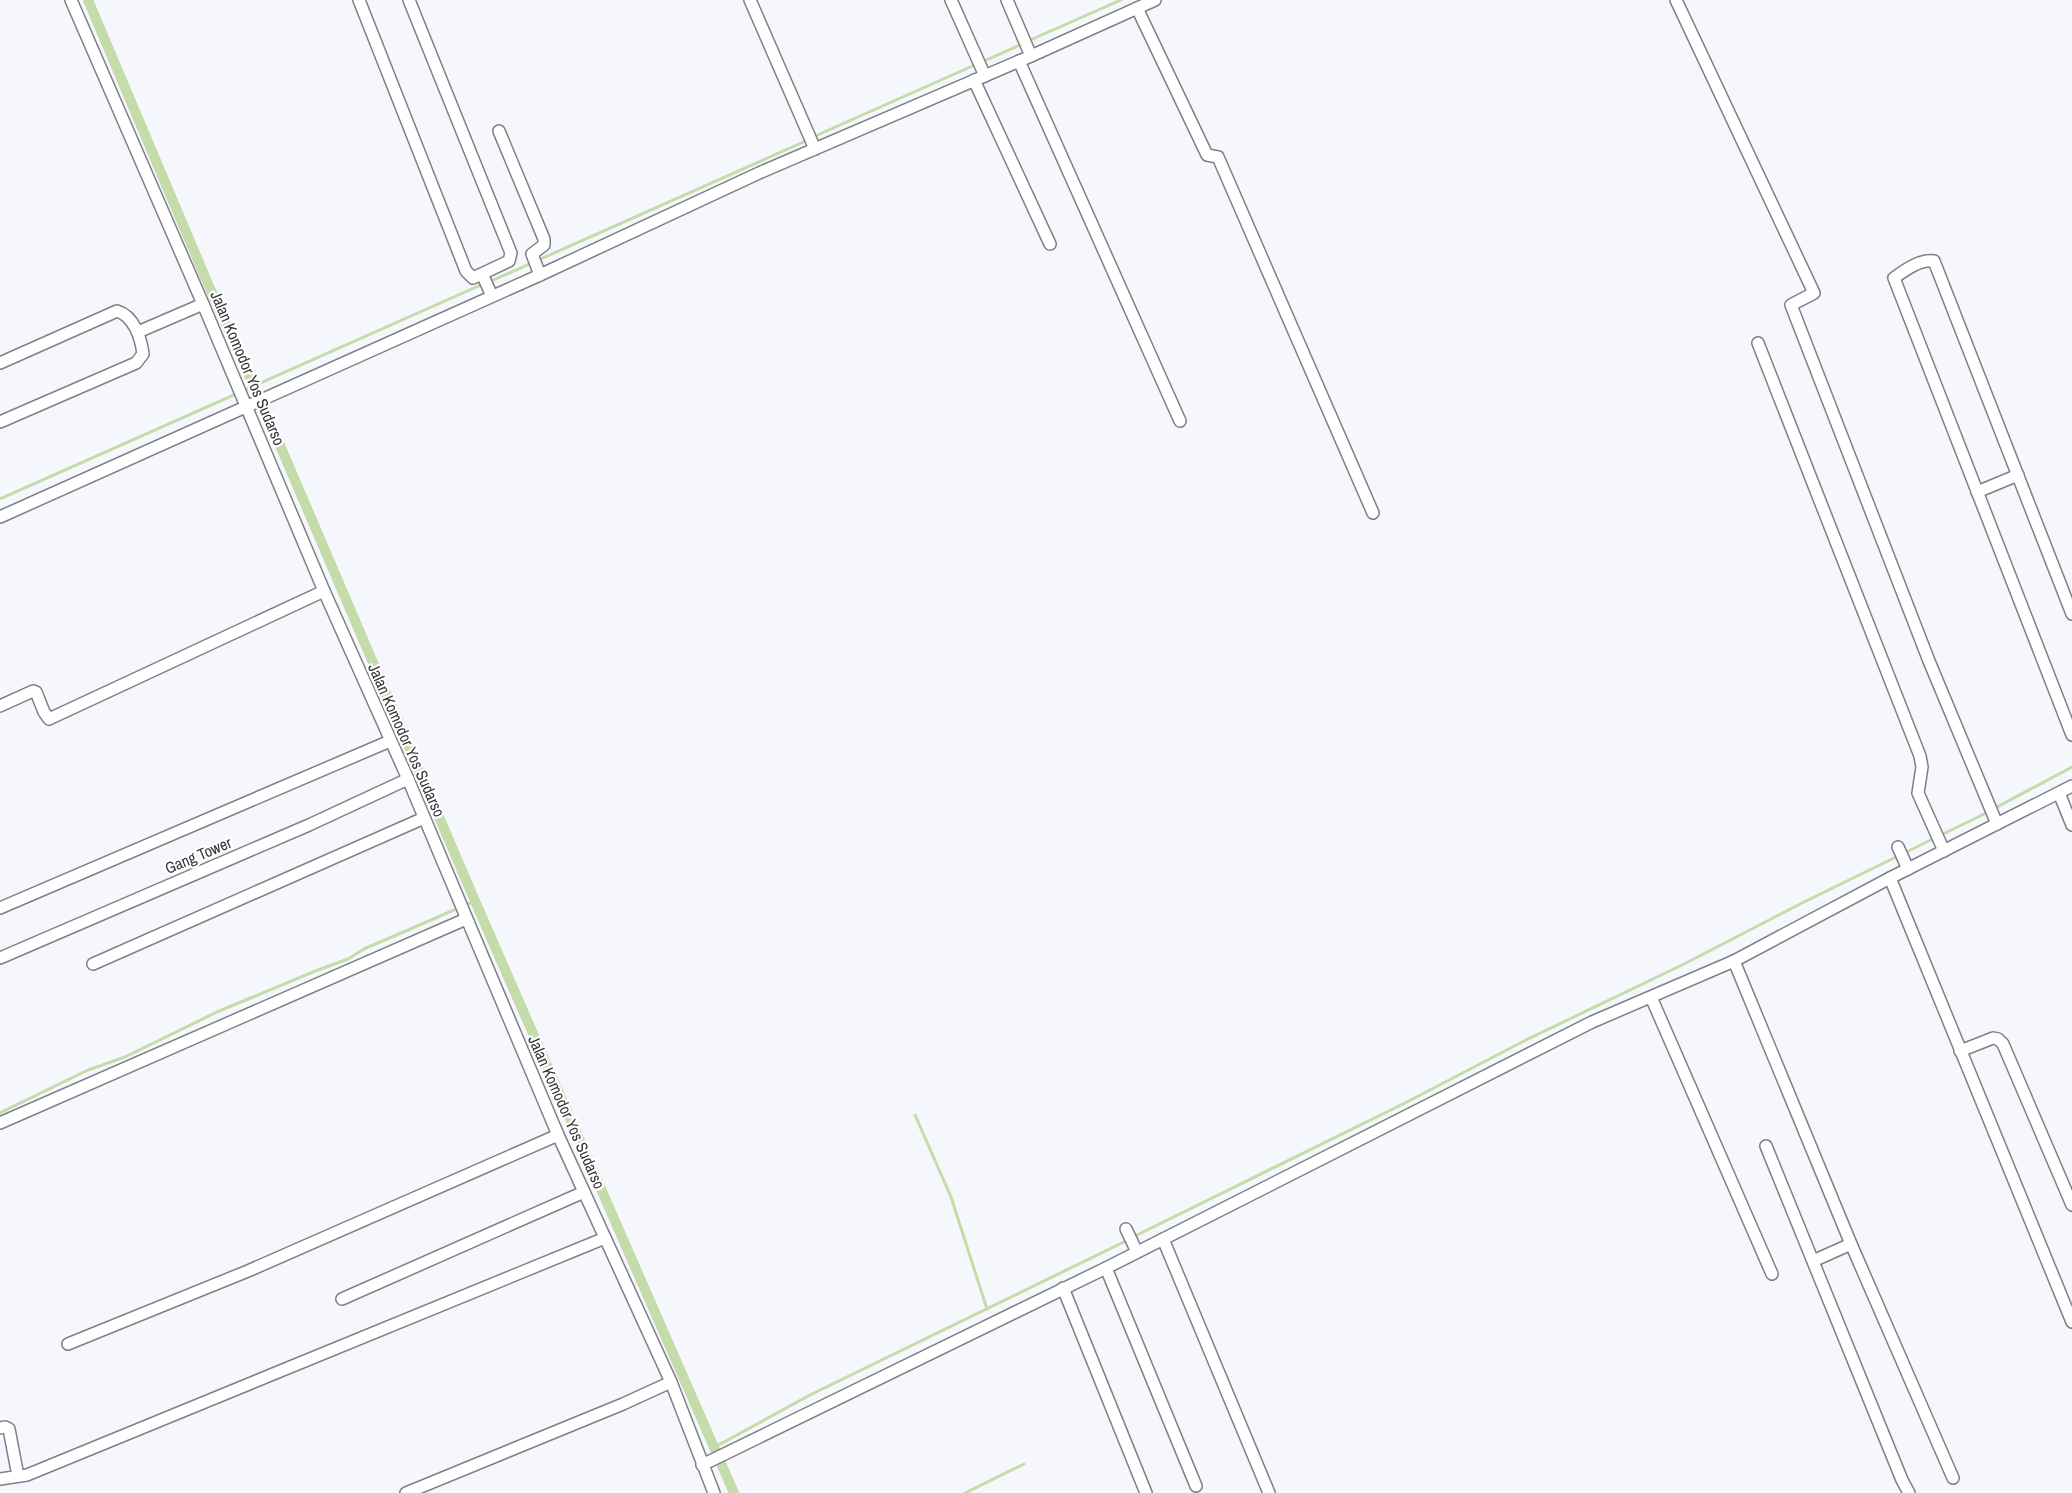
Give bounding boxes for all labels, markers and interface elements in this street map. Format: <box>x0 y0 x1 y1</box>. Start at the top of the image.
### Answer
street label: Jalan Komodor Yos Sudarso <box>205 287 291 449</box>
street label: Jalan Komodor Yos Sudarso <box>363 660 451 820</box>
street label: Gang Tower <box>161 831 235 879</box>
street label: Jalan Komodor Yos Sudarso <box>523 1032 611 1192</box>

